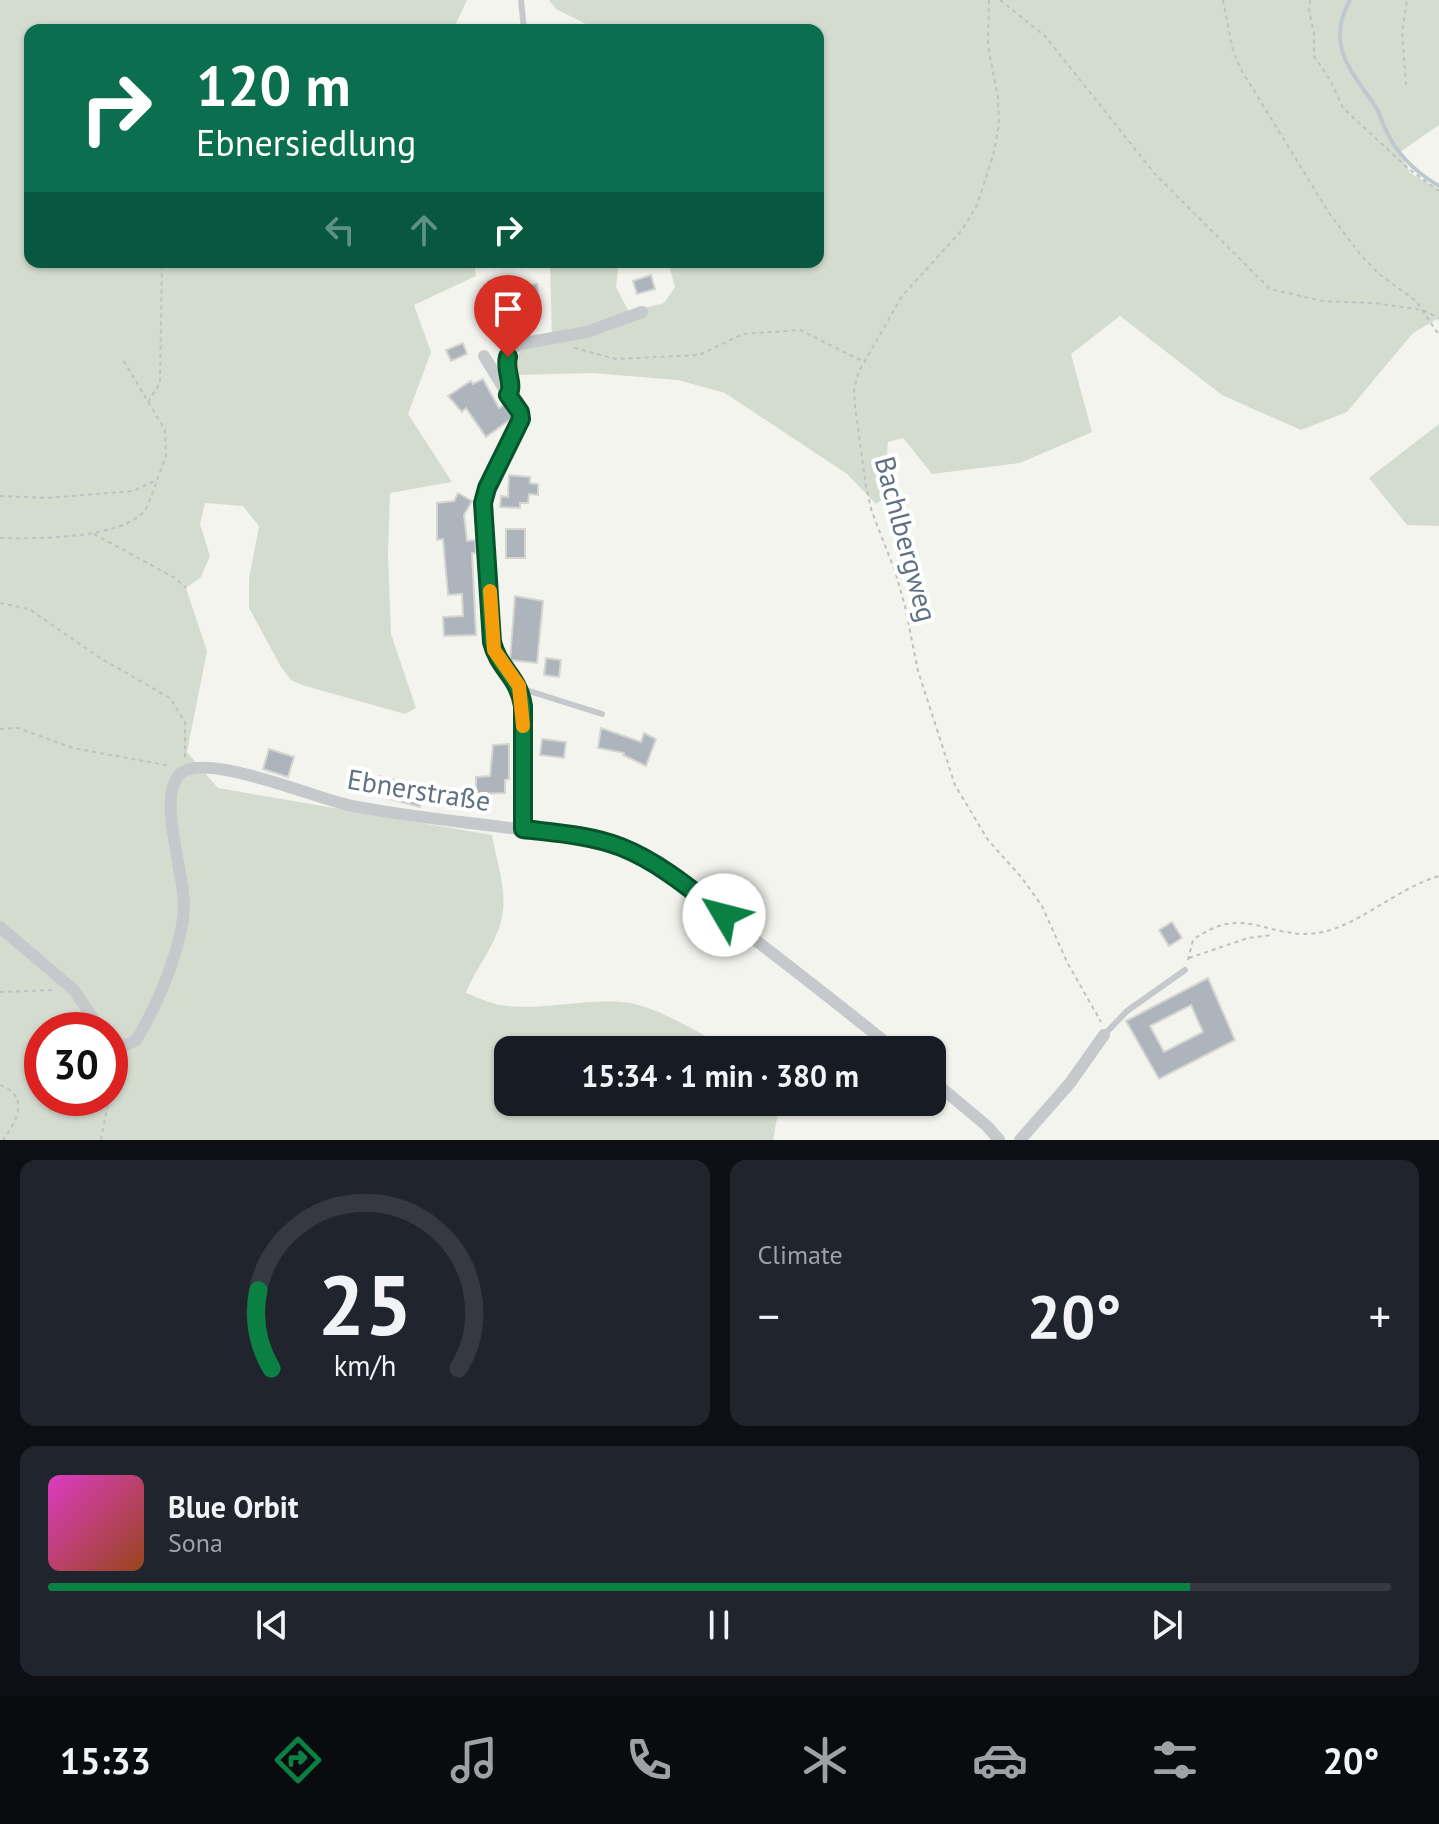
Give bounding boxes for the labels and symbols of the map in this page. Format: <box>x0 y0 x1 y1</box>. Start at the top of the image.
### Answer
pin <box>474 275 542 357</box>
street label: Bachlbergweg <box>867 452 946 626</box>
street label: Ebnerstraße <box>345 760 493 819</box>
position arrow <box>682 873 766 957</box>
speed limit sign: 30 <box>24 1012 128 1116</box>

